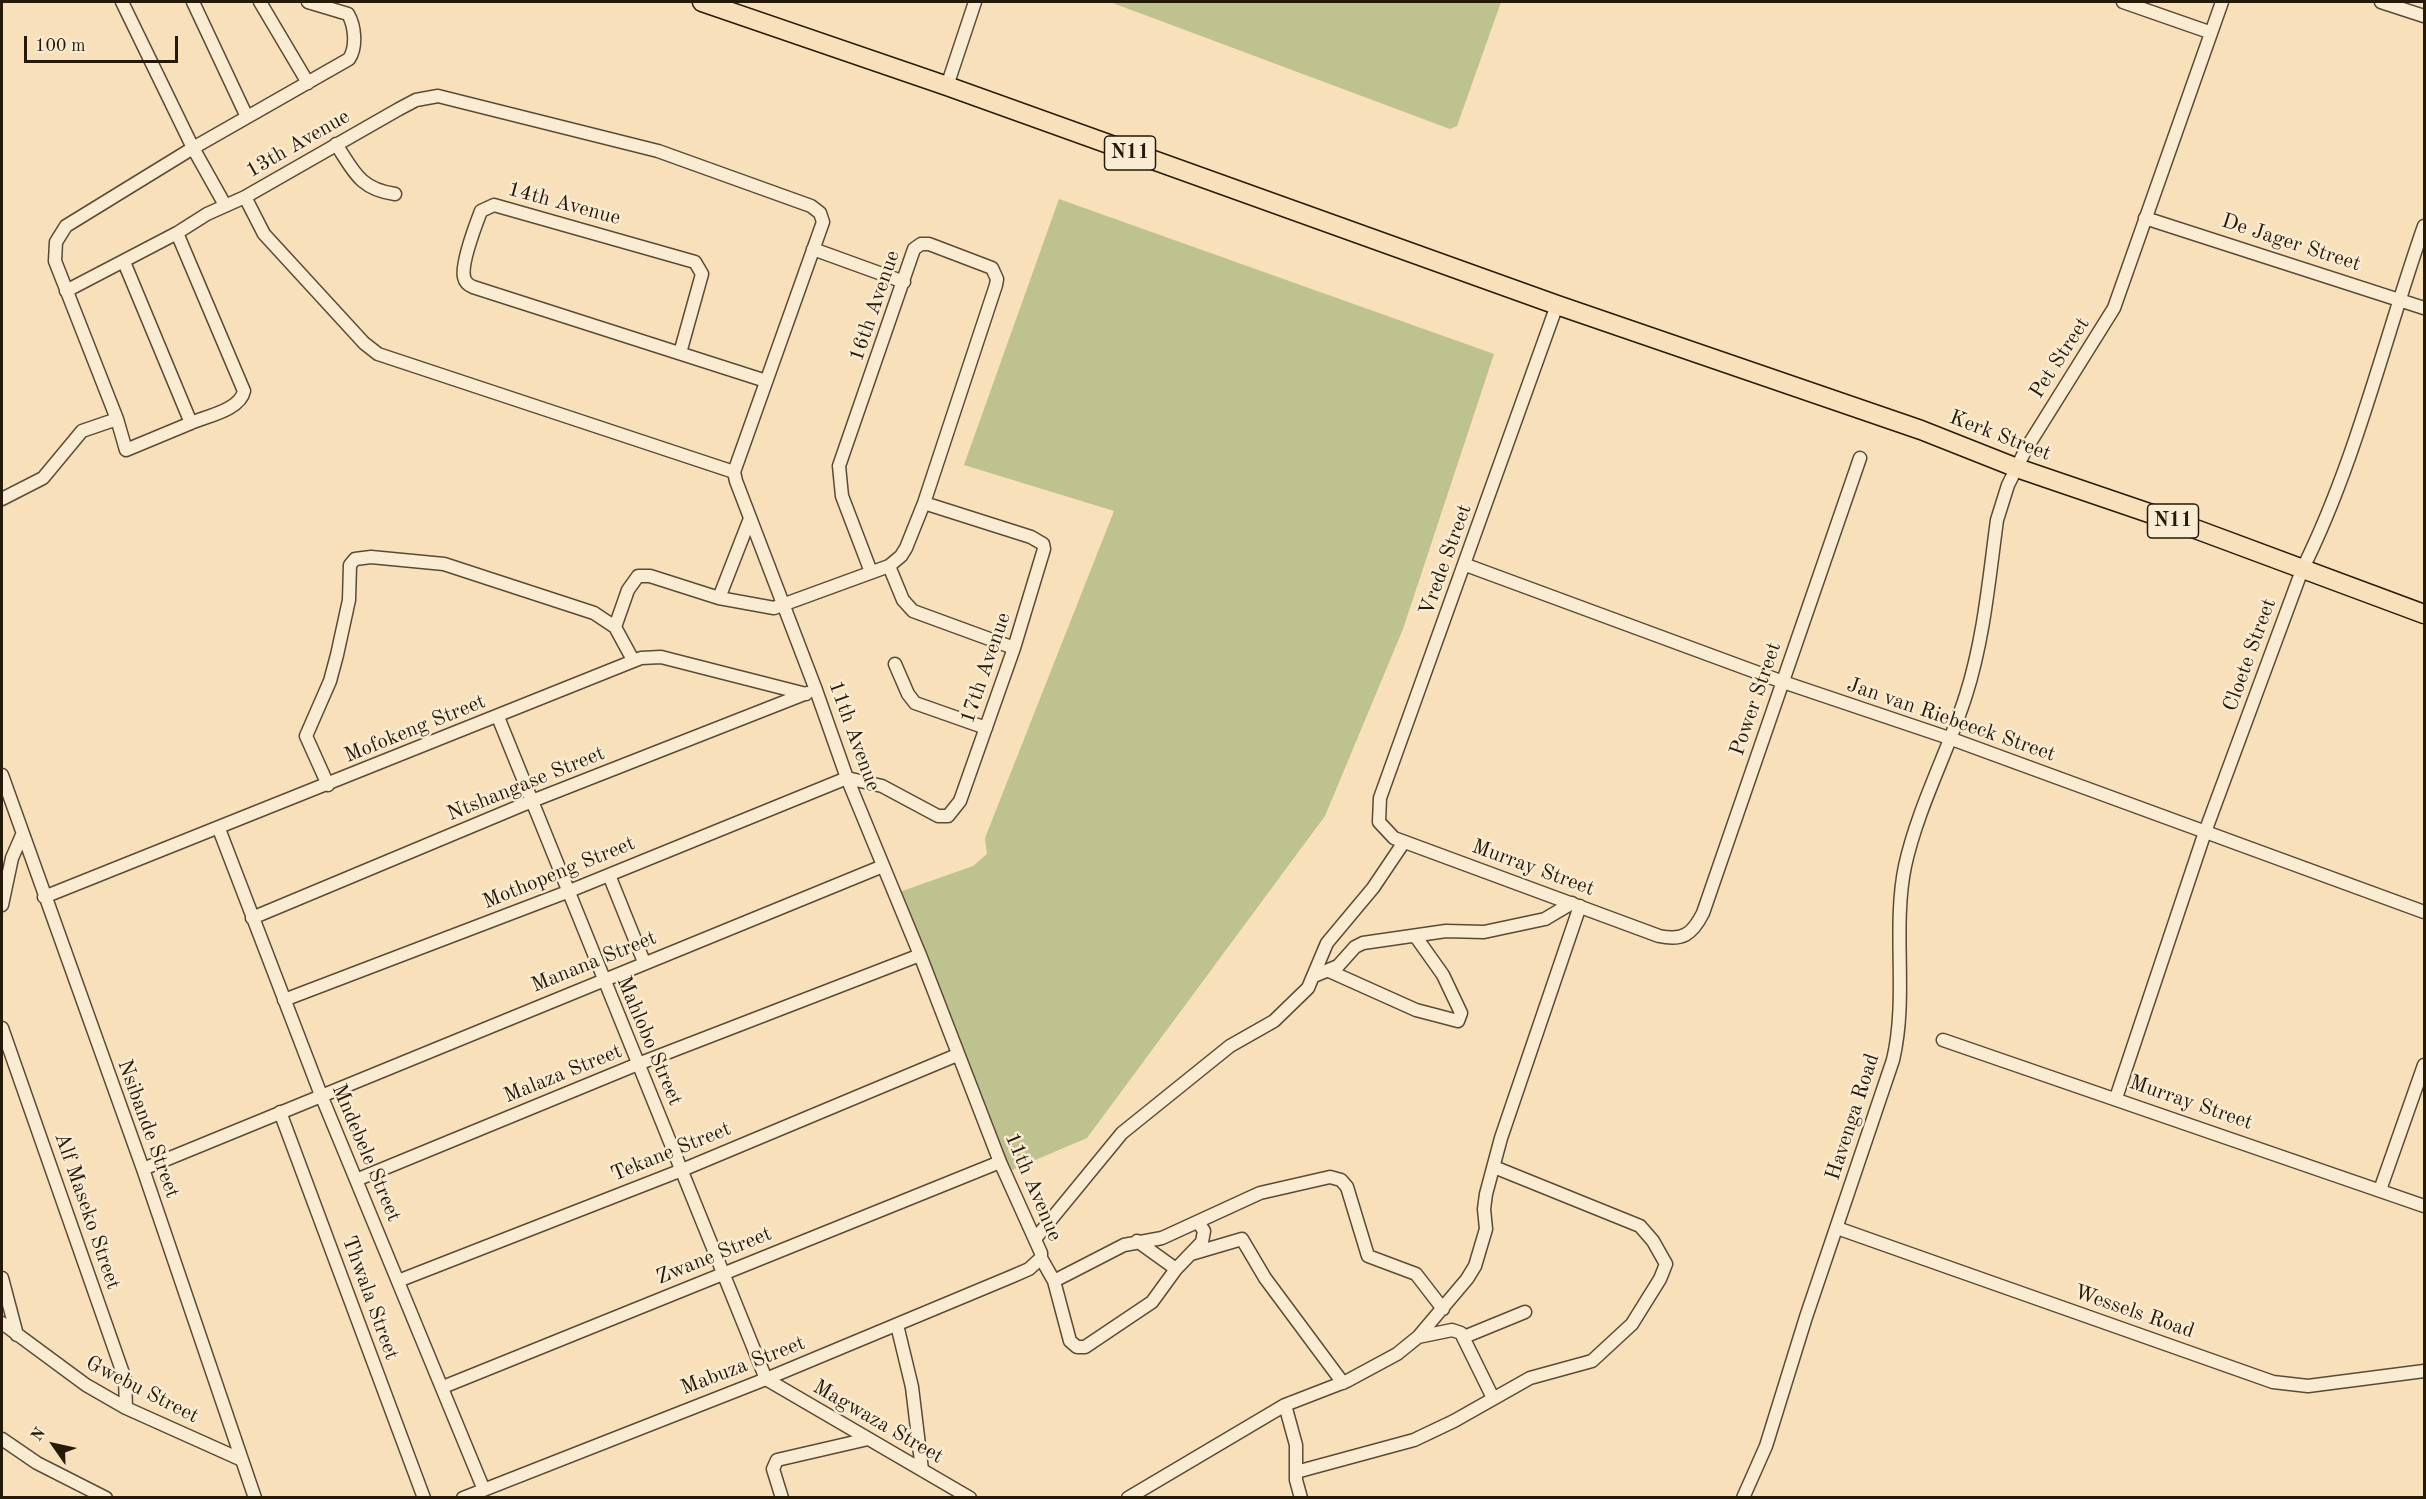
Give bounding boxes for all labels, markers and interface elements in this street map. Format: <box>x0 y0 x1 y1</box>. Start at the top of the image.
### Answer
scale bar <box>27 24 182 62</box>
text: 100 m <box>35 37 86 55</box>
street label: 13th Avenue <box>242 104 354 184</box>
road number: N11 <box>1104 136 1156 170</box>
street label: 14th Avenue <box>505 177 623 231</box>
street label: De Jager Street <box>2218 209 2364 277</box>
street label: 16th Avenue <box>844 247 906 365</box>
street label: Pet Street <box>2024 313 2096 403</box>
street label: Kerk Street <box>1946 405 2054 467</box>
street label: Vrede Street <box>1414 501 1478 619</box>
road number: N11 <box>2148 504 2198 538</box>
street label: Cloete Street <box>2218 595 2282 715</box>
street label: 17th Avenue <box>955 609 1017 727</box>
street label: Power Street <box>1725 639 1787 759</box>
street label: Jan van Riebeeck Street <box>1843 672 2059 768</box>
street label: 11th Avenue <box>822 677 886 795</box>
street label: Mofokeng Street <box>341 689 489 769</box>
street label: Ntshangase Street <box>443 741 609 827</box>
street label: Mothopeng Street <box>479 831 639 915</box>
street label: Murray Street <box>1468 834 1598 902</box>
street label: Manana Street <box>528 925 660 999</box>
street label: Mahlobo Street <box>610 972 688 1110</box>
street label: Malaza Street <box>500 1039 626 1109</box>
street label: Havenga Road <box>1821 1050 1885 1184</box>
street label: Nsibande Street <box>111 1056 185 1202</box>
street label: Murray Street <box>2126 1070 2256 1136</box>
street label: Mndebele Street <box>326 1080 406 1226</box>
street label: Tekane Street <box>607 1117 735 1187</box>
street label: Alf Maseko Street <box>48 1129 126 1293</box>
street label: 11th Avenue <box>999 1129 1067 1245</box>
street label: Zwane Street <box>653 1221 775 1291</box>
street label: Thwala Street <box>336 1233 404 1363</box>
street label: Wessels Road <box>2071 1280 2197 1344</box>
street label: Mabuza Street <box>677 1331 809 1401</box>
street label: Gwebu Street <box>81 1351 203 1429</box>
street label: Magwaza Street <box>808 1374 948 1470</box>
north arrow <box>24 1415 84 1475</box>
text: N <box>29 1425 49 1444</box>

